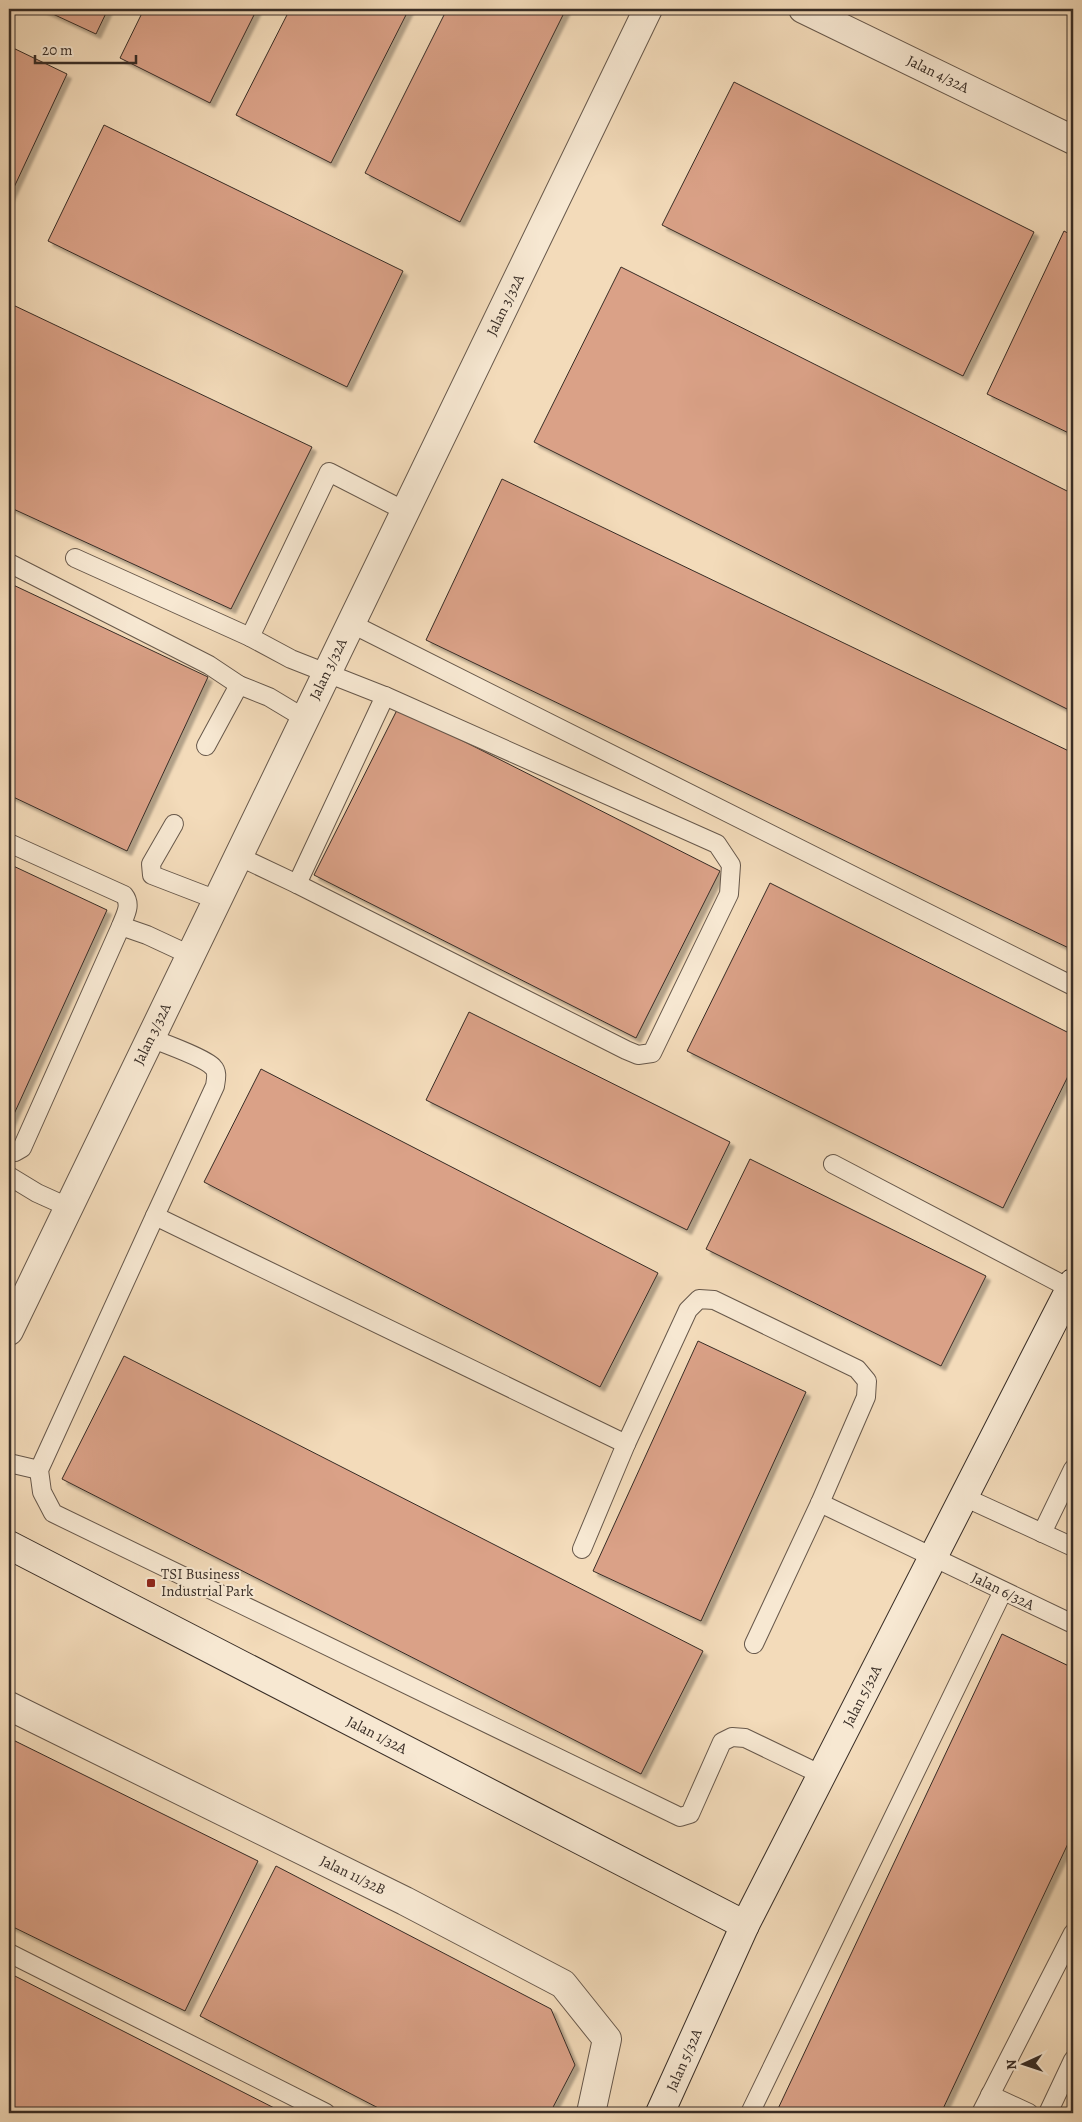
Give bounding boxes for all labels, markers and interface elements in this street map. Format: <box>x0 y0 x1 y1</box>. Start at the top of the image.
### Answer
scale bar <box>35 32 136 64</box>
text: 20 m <box>42 40 73 60</box>
street label: Jalan 4/32A <box>903 50 973 98</box>
street label: Jalan 3/32A <box>481 270 529 339</box>
street label: Jalan 3/32A <box>304 634 352 703</box>
street label: Jalan 3/32A <box>128 999 176 1068</box>
place label: TSI Business Industrial Park <box>161 1564 254 1601</box>
street label: Jalan 6/32A <box>968 1567 1038 1615</box>
marker: TSI Business Industrial Park <box>145 1577 157 1589</box>
street label: Jalan 5/32A <box>838 1661 886 1730</box>
street label: Jalan 1/32A <box>343 1711 411 1759</box>
street label: Jalan 11/32B <box>317 1850 389 1900</box>
street label: Jalan 5/32A <box>661 2025 707 2095</box>
north arrow <box>1000 2040 1050 2090</box>
text: N <box>1002 2059 1021 2070</box>

